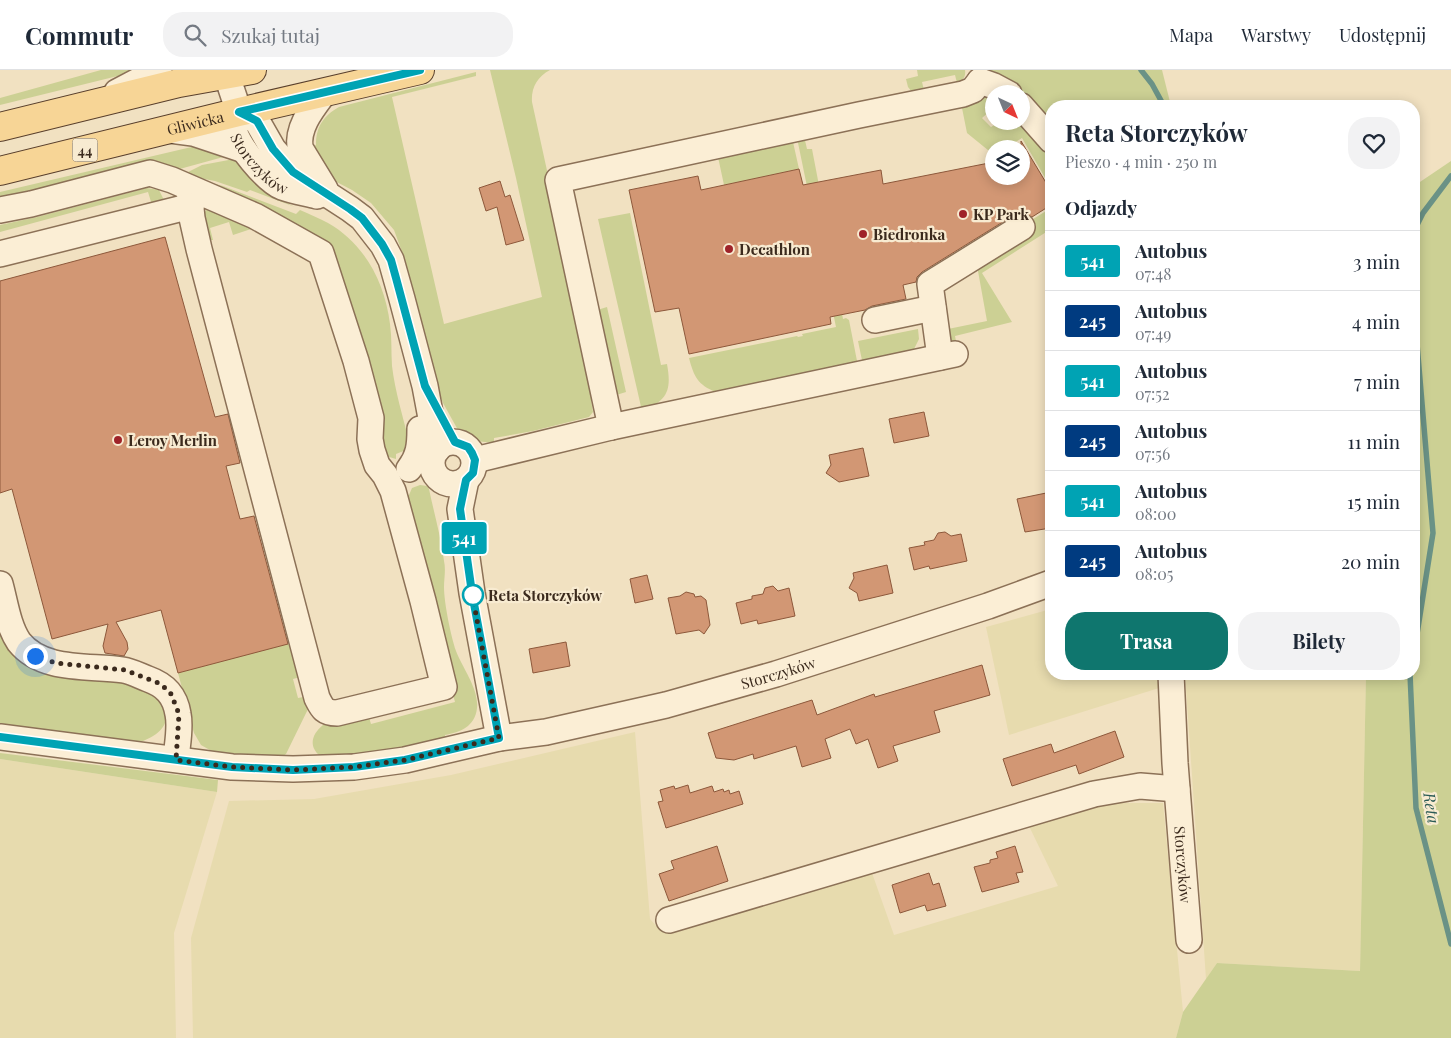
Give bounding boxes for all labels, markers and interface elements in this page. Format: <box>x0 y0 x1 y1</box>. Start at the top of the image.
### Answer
search box <box>163 12 513 57</box>
text: Commutr <box>25 19 133 51</box>
icon: search <box>181 21 209 49</box>
text: Szukaj tutaj <box>221 22 320 48</box>
text: Mapa <box>1169 23 1213 47</box>
text: Warstwy <box>1241 23 1311 47</box>
text: Udostępnij <box>1339 23 1426 47</box>
north arrow <box>985 85 1030 130</box>
map controls <box>985 85 1030 185</box>
street label: Gliwicka <box>165 106 226 139</box>
text: Reta Storczyków <box>1065 116 1248 148</box>
button: heart <box>1348 117 1400 169</box>
street label: Storczyków <box>226 130 291 199</box>
road number: 44 <box>72 138 98 162</box>
button: layers <box>985 140 1030 185</box>
text: Pieszo · 4 min · 250 m <box>1065 151 1217 172</box>
text: Odjazdy <box>1065 194 1137 220</box>
place label: KP Park <box>973 204 1029 224</box>
marker: KP Park <box>957 208 969 220</box>
place label: Biedronka <box>873 224 946 244</box>
marker: Biedronka <box>857 228 869 240</box>
text: Autobus <box>1135 237 1207 263</box>
place label: Decathlon <box>739 239 811 259</box>
marker: Decathlon <box>723 243 735 255</box>
text: 3 min <box>1353 248 1400 274</box>
text: 541 <box>1080 249 1105 273</box>
text: 07:48 <box>1135 263 1172 284</box>
text: Autobus <box>1135 297 1207 323</box>
text: 4 min <box>1352 308 1400 334</box>
text: 245 <box>1079 309 1106 333</box>
text: 07:49 <box>1135 323 1171 344</box>
text: Autobus <box>1135 357 1207 383</box>
text: 7 min <box>1354 368 1400 394</box>
text: 541 <box>1080 369 1105 393</box>
text: 07:52 <box>1135 383 1170 404</box>
text: Autobus <box>1135 417 1207 443</box>
text: 11 min <box>1347 428 1400 454</box>
text: 245 <box>1079 429 1106 453</box>
place label: Leroy Merlin <box>128 430 218 450</box>
marker: Leroy Merlin <box>112 434 124 446</box>
text: 07:56 <box>1135 443 1170 464</box>
text: Autobus <box>1135 477 1207 503</box>
text: 15 min <box>1347 488 1400 514</box>
text: 541 <box>1080 489 1105 513</box>
text: 08:00 <box>1135 503 1176 524</box>
line badge: 541 <box>435 522 493 554</box>
text: 541 <box>452 526 476 550</box>
text: Autobus <box>1135 537 1207 563</box>
text: 20 min <box>1341 548 1400 574</box>
text: 245 <box>1079 549 1106 573</box>
text: 08:05 <box>1135 563 1173 584</box>
marker: Reta Storczyków <box>462 584 484 606</box>
place label: Reta Storczyków <box>488 585 602 605</box>
button: Trasa <box>1065 612 1228 670</box>
button: Bilety <box>1238 612 1400 670</box>
your location <box>23 644 48 669</box>
street label: Storczyków <box>738 652 818 693</box>
water label: Reta <box>1419 790 1445 825</box>
street label: Storczyków <box>1170 825 1196 904</box>

